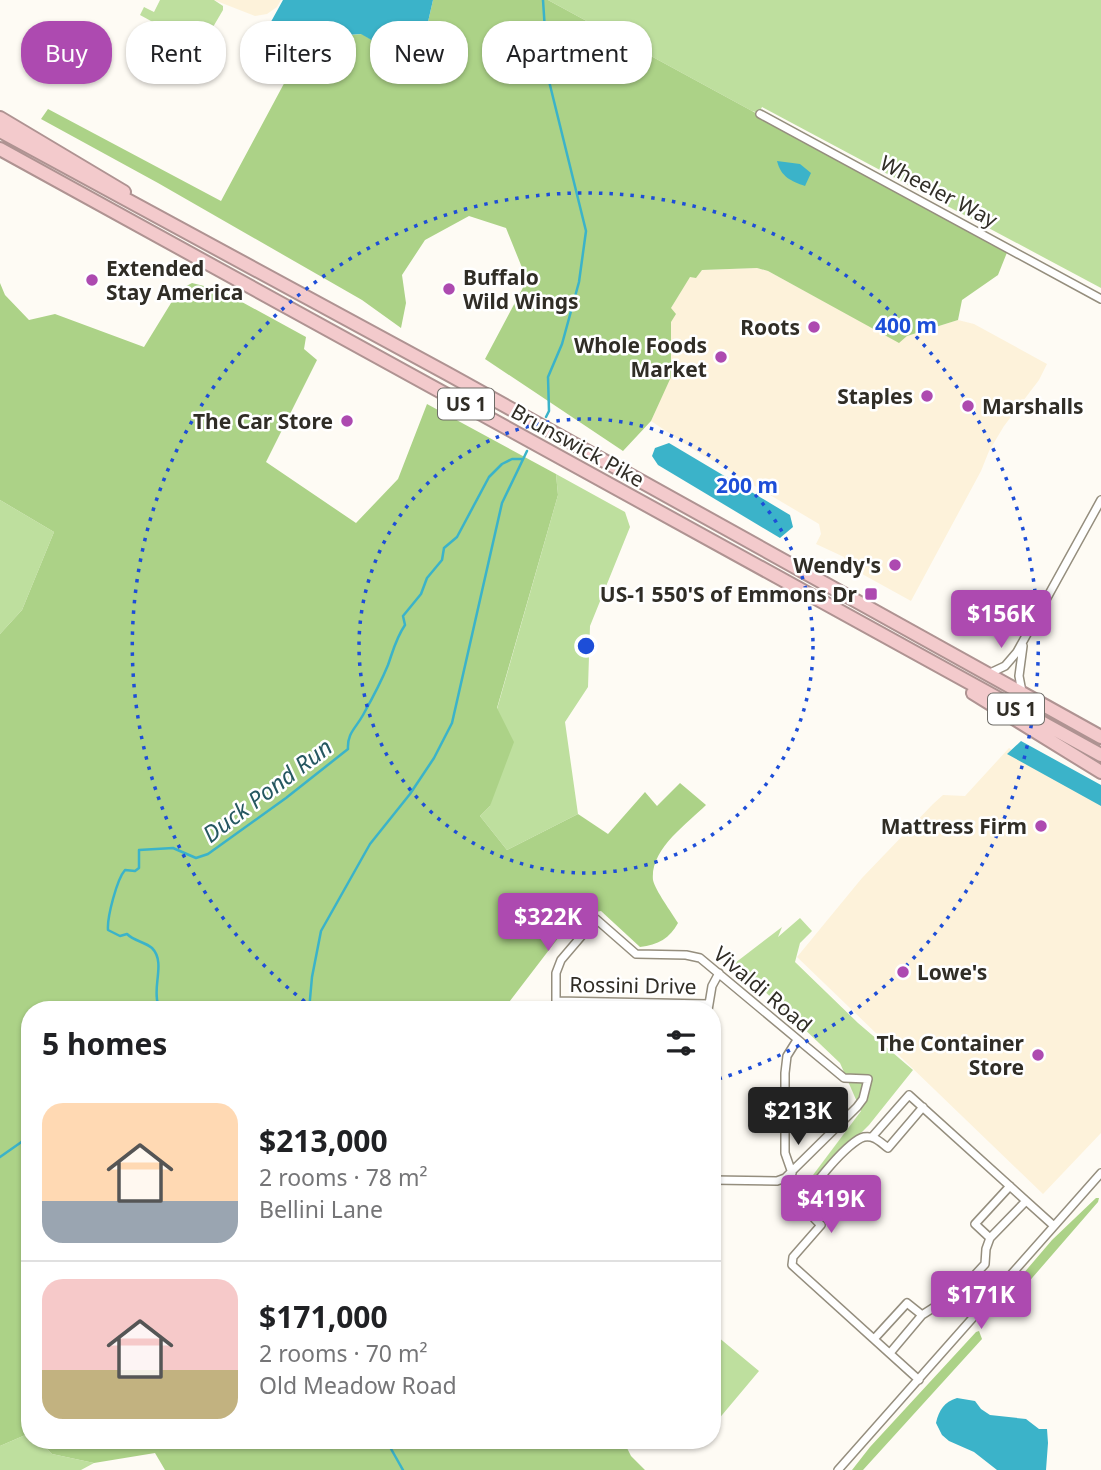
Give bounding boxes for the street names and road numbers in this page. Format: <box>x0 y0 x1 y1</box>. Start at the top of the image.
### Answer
street label: Wheeler Way <box>875 148 1003 234</box>
road number: US 1 <box>438 388 494 420</box>
street label: Brunswick Pike <box>506 397 650 493</box>
road number: US 1 <box>988 694 1044 724</box>
street label: Vivaldi Road <box>708 940 818 1038</box>
street label: Rossini Drive <box>569 970 697 1000</box>

